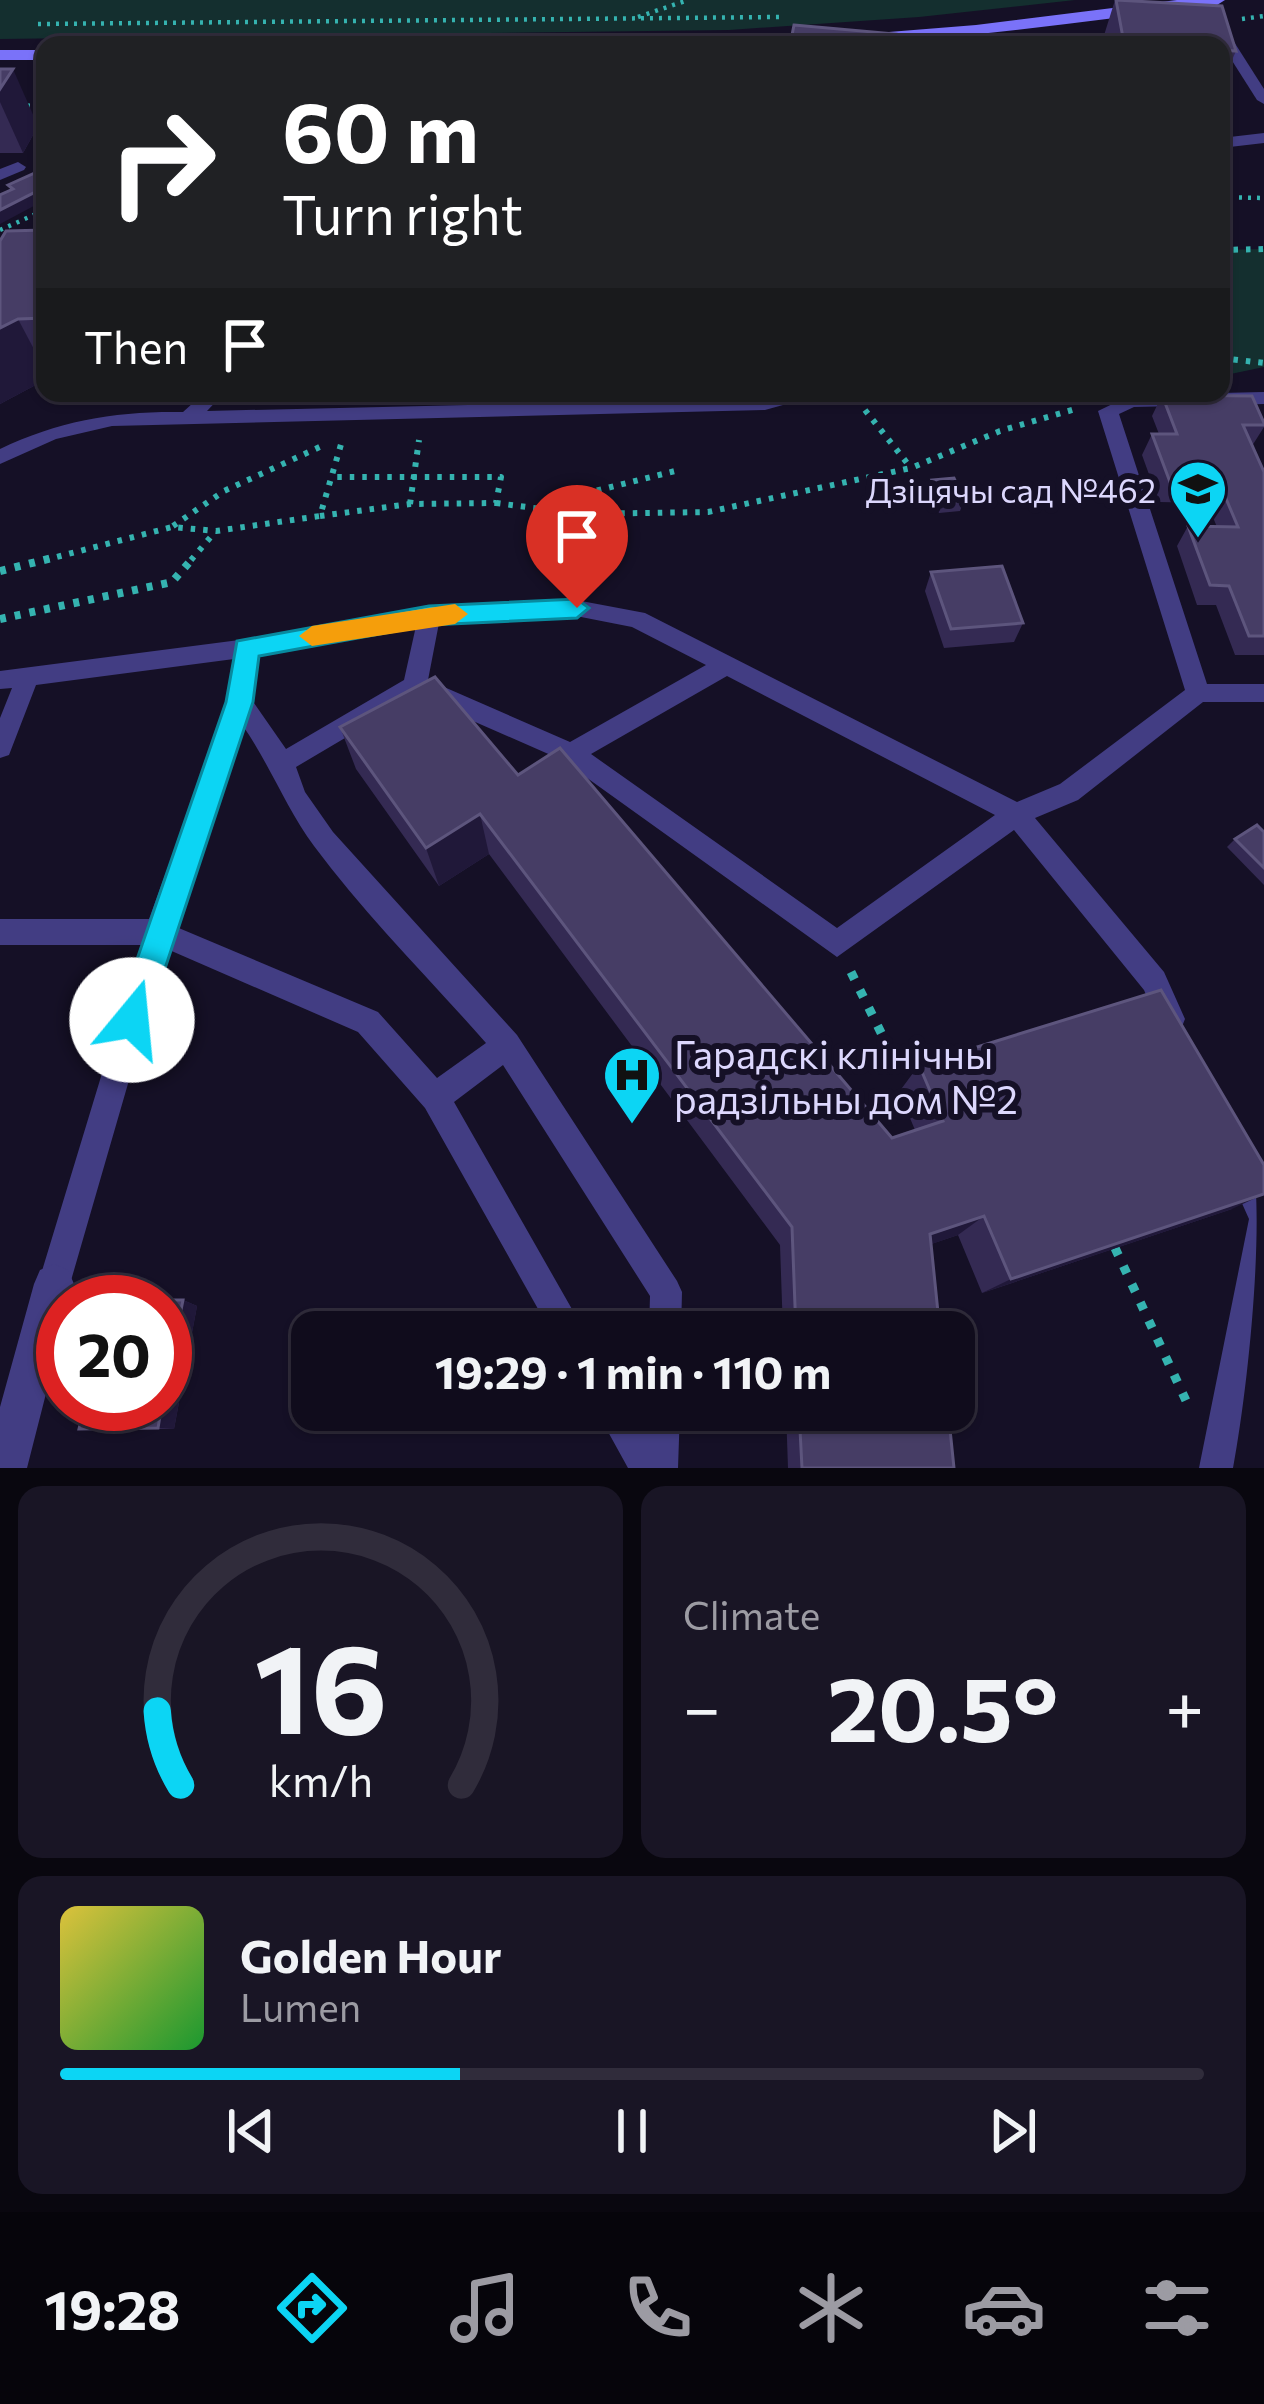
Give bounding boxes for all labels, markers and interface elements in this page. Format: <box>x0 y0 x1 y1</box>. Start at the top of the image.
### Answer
text: 60 m <box>282 78 479 180</box>
icon: right <box>84 84 240 240</box>
text: Turn right <box>282 180 523 246</box>
icon: arrive <box>212 312 278 378</box>
text: Then <box>84 318 188 373</box>
school or university icon: Дзіцячы сад №462 <box>1167 458 1229 540</box>
place label: Дзіцячы сад №462 <box>866 469 1156 510</box>
pin <box>526 485 628 608</box>
icon: arrive <box>544 503 610 569</box>
position arrow <box>69 957 195 1083</box>
place label: Гарадскі клінічны радзільны дом №2 <box>674 1029 1018 1122</box>
hospital icon: Гарадскі клінічны радзільны дом №2 <box>601 1044 663 1126</box>
speed limit sign: 20 <box>36 1275 192 1431</box>
text: 19:29 · 1 min · 110 m <box>435 1343 831 1398</box>
text: Climate <box>683 1590 820 1638</box>
text: 16 <box>254 1607 387 1760</box>
text: 20.5° <box>827 1650 1058 1761</box>
text: − <box>683 1665 721 1746</box>
text: + <box>1165 1665 1204 1746</box>
text: km/h <box>268 1753 373 1806</box>
text: Golden Hour <box>240 1927 501 1982</box>
text: Lumen <box>240 1982 361 2030</box>
icon: previous <box>218 2098 284 2164</box>
icon: pause <box>599 2098 665 2164</box>
icon: next <box>980 2098 1046 2164</box>
icon: directions <box>270 2266 354 2350</box>
icon: music <box>443 2266 527 2350</box>
icon: phone <box>616 2266 700 2350</box>
icon: climate <box>789 2266 873 2350</box>
icon: car <box>962 2266 1046 2350</box>
icon: filters <box>1135 2266 1219 2350</box>
text: 19:28 <box>45 2275 180 2341</box>

